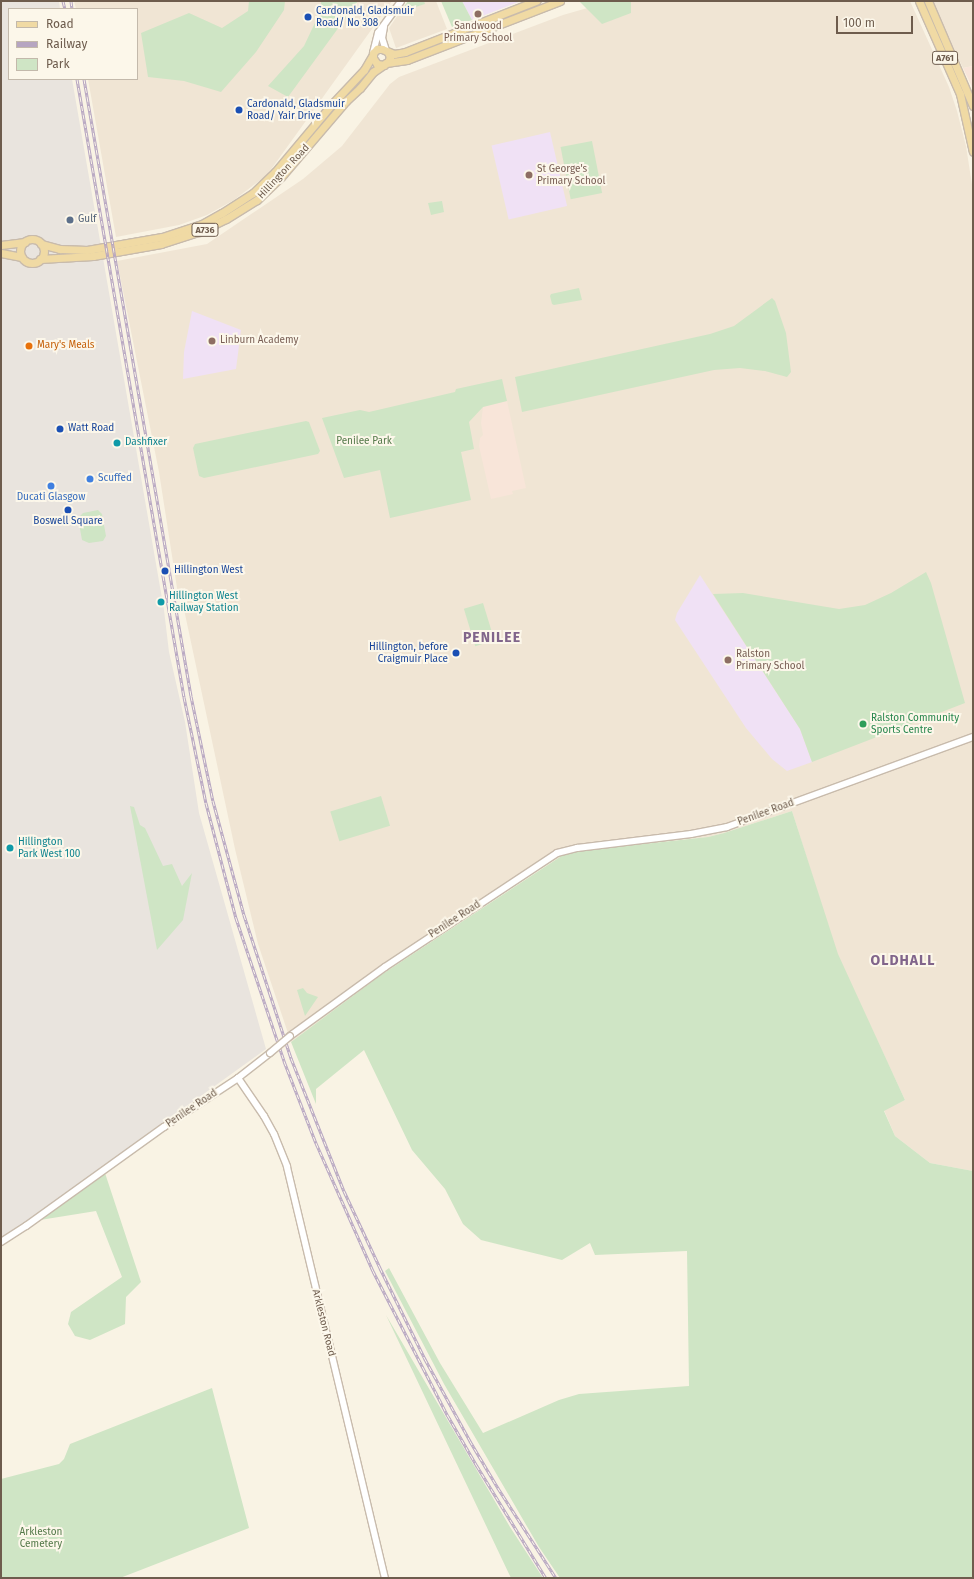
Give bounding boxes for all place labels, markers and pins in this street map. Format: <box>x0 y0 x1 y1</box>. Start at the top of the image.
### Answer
place label: Cardonald, Gladsmuir Road/ No 308 <box>316 5 414 28</box>
marker: Sandwood Primary School <box>473 9 483 19</box>
marker: Cardonald, Gladsmuir Road/ No 308 <box>303 12 313 22</box>
place label: Sandwood Primary School <box>444 20 512 44</box>
place label: Cardonald, Gladsmuir Road/ Yair Drive <box>247 98 345 122</box>
marker: Cardonald, Gladsmuir Road/ Yair Drive <box>234 105 244 115</box>
place label: St George's Primary School <box>537 163 605 186</box>
marker: St George's Primary School <box>524 170 534 180</box>
place label: Gulf <box>78 214 96 226</box>
marker: Gulf <box>65 215 75 225</box>
place label: Linburn Academy <box>220 335 298 347</box>
marker: Linburn Academy <box>207 336 217 346</box>
place label: Mary's Meals <box>37 340 94 352</box>
marker: Mary's Meals <box>24 341 34 351</box>
place label: Watt Road <box>68 423 114 435</box>
marker: Watt Road <box>55 424 65 434</box>
place label: Dashfixer <box>125 437 167 449</box>
marker: Dashfixer <box>112 438 122 448</box>
place label: Scuffed <box>98 473 132 485</box>
marker: Scuffed <box>85 474 95 484</box>
marker: Ducati Glasgow <box>46 481 56 491</box>
place label: Ducati Glasgow <box>17 492 85 504</box>
marker: Boswell Square <box>63 505 73 515</box>
place label: Boswell Square <box>33 516 103 528</box>
marker: Hillington West <box>159 565 171 577</box>
place label: Hillington West <box>174 565 243 577</box>
place label: Hillington West Railway Station <box>169 590 239 614</box>
marker: Hillington West Railway Station <box>156 597 166 607</box>
place label: Hillington, before Craigmuir Place <box>369 641 448 664</box>
marker: Hillington, before Craigmuir Place <box>451 648 461 658</box>
place label: Ralston Primary School <box>736 648 804 672</box>
marker: Ralston Primary School <box>723 655 733 665</box>
place label: Ralston Community Sports Centre <box>871 712 959 736</box>
marker: Ralston Community Sports Centre <box>858 719 868 729</box>
place label: Hillington Park West 100 <box>18 836 80 860</box>
marker: Hillington Park West 100 <box>5 843 15 853</box>

